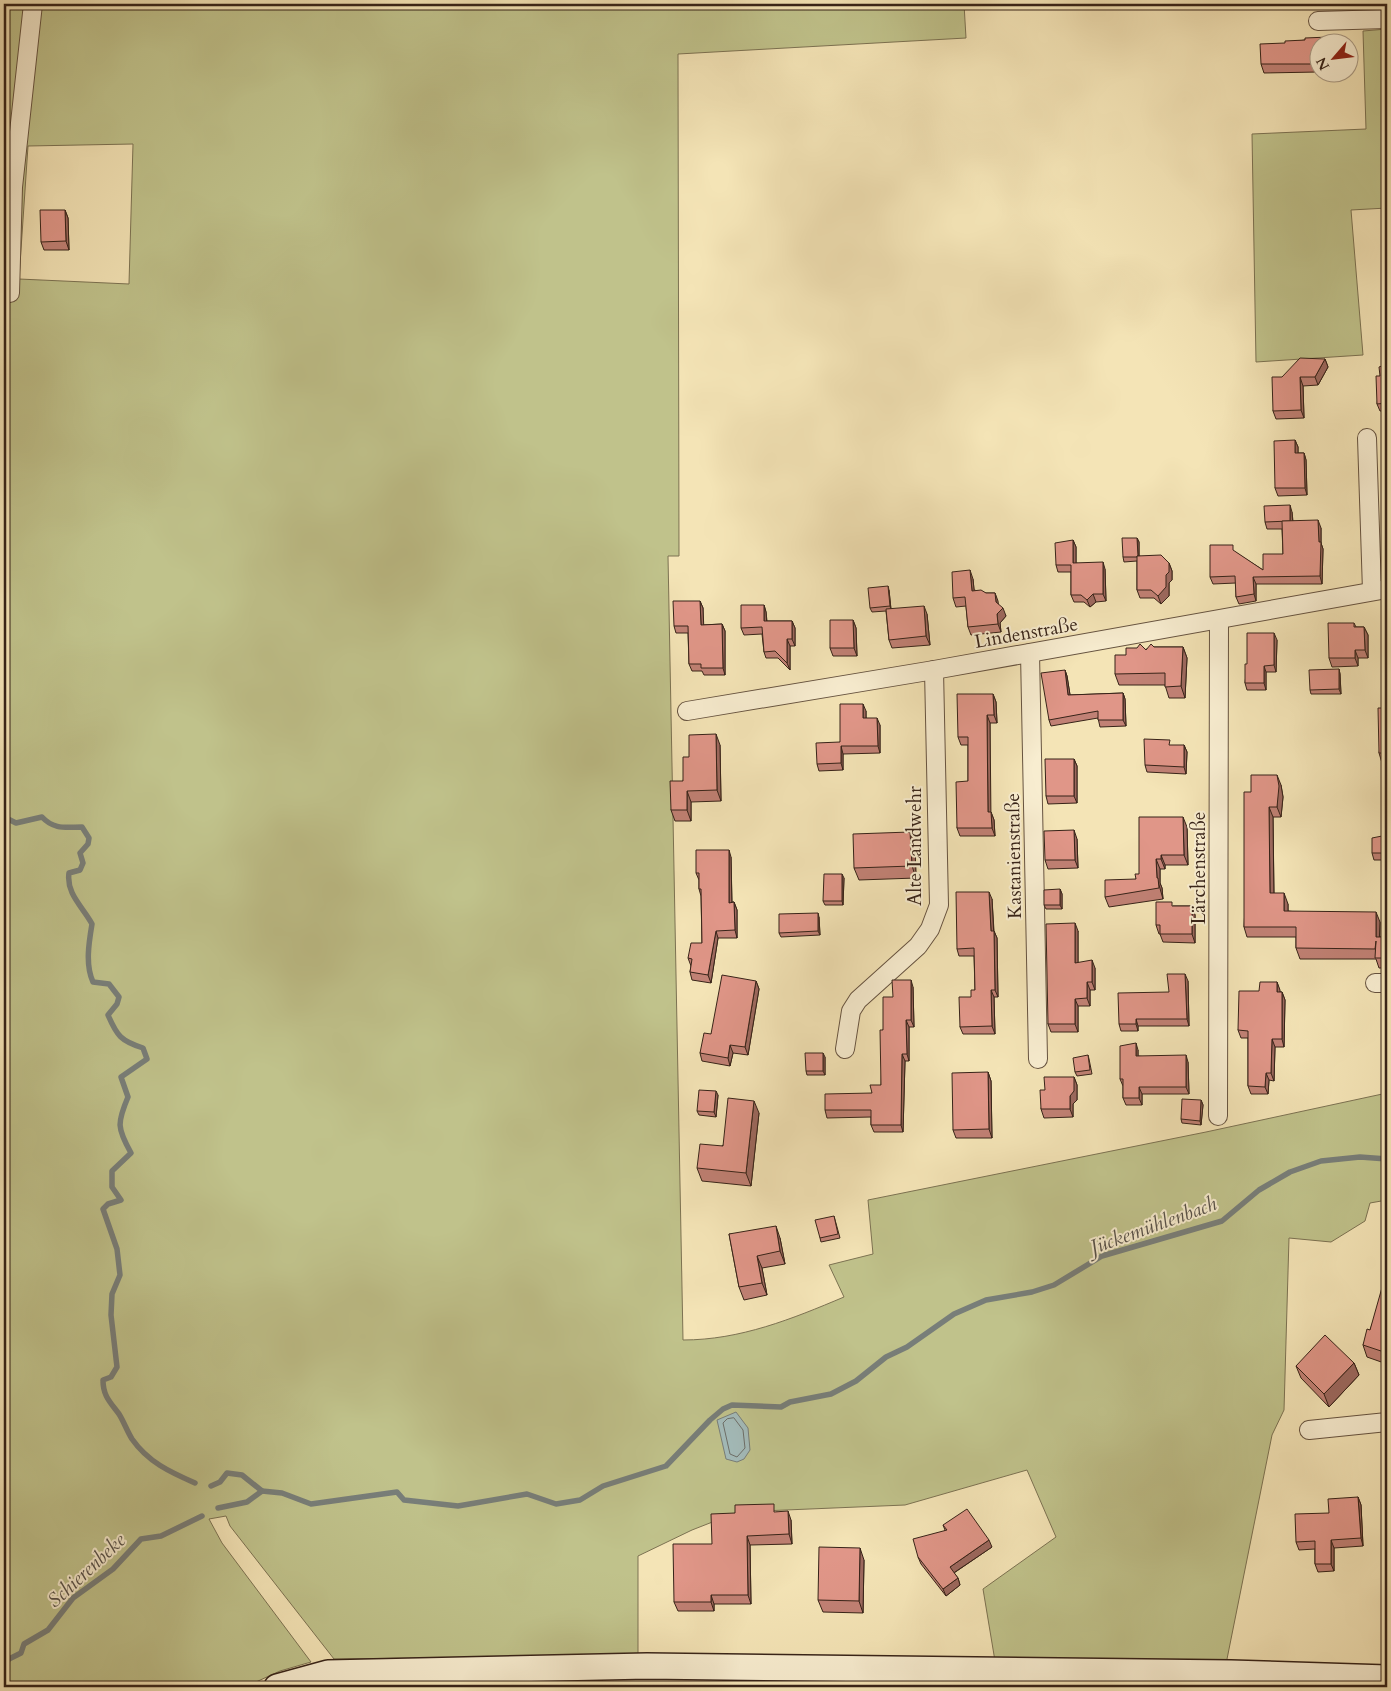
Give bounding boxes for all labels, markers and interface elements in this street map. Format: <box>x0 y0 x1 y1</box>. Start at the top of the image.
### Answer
north arrow <box>1308 32 1358 82</box>
text: N <box>1312 54 1334 74</box>
street label: Lindenstraße <box>972 611 1080 655</box>
street label: Alte Landwehr <box>902 786 928 906</box>
street label: Kastanienstraße <box>1000 793 1028 919</box>
street label: Lärchenstraße <box>1186 812 1212 924</box>
water label: Jückemühlenbach <box>1081 1190 1221 1263</box>
water label: Schierenbeke <box>41 1527 132 1614</box>

